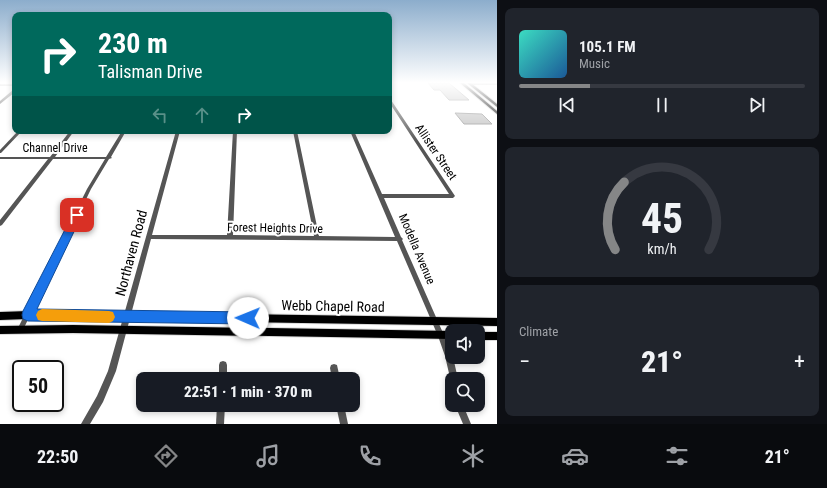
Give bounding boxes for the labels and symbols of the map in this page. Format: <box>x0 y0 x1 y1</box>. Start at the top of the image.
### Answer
street label: Allister Street <box>412 121 460 183</box>
street label: Channel Drive <box>22 141 88 155</box>
pin <box>60 198 94 232</box>
street label: Northaven Road <box>112 208 150 298</box>
street label: Modella Avenue <box>396 212 438 287</box>
street label: Forest Heights Drive <box>227 220 323 236</box>
position arrow <box>227 297 269 339</box>
street label: Webb Chapel Road <box>281 297 385 315</box>
speed limit sign: 50 <box>12 360 64 412</box>

